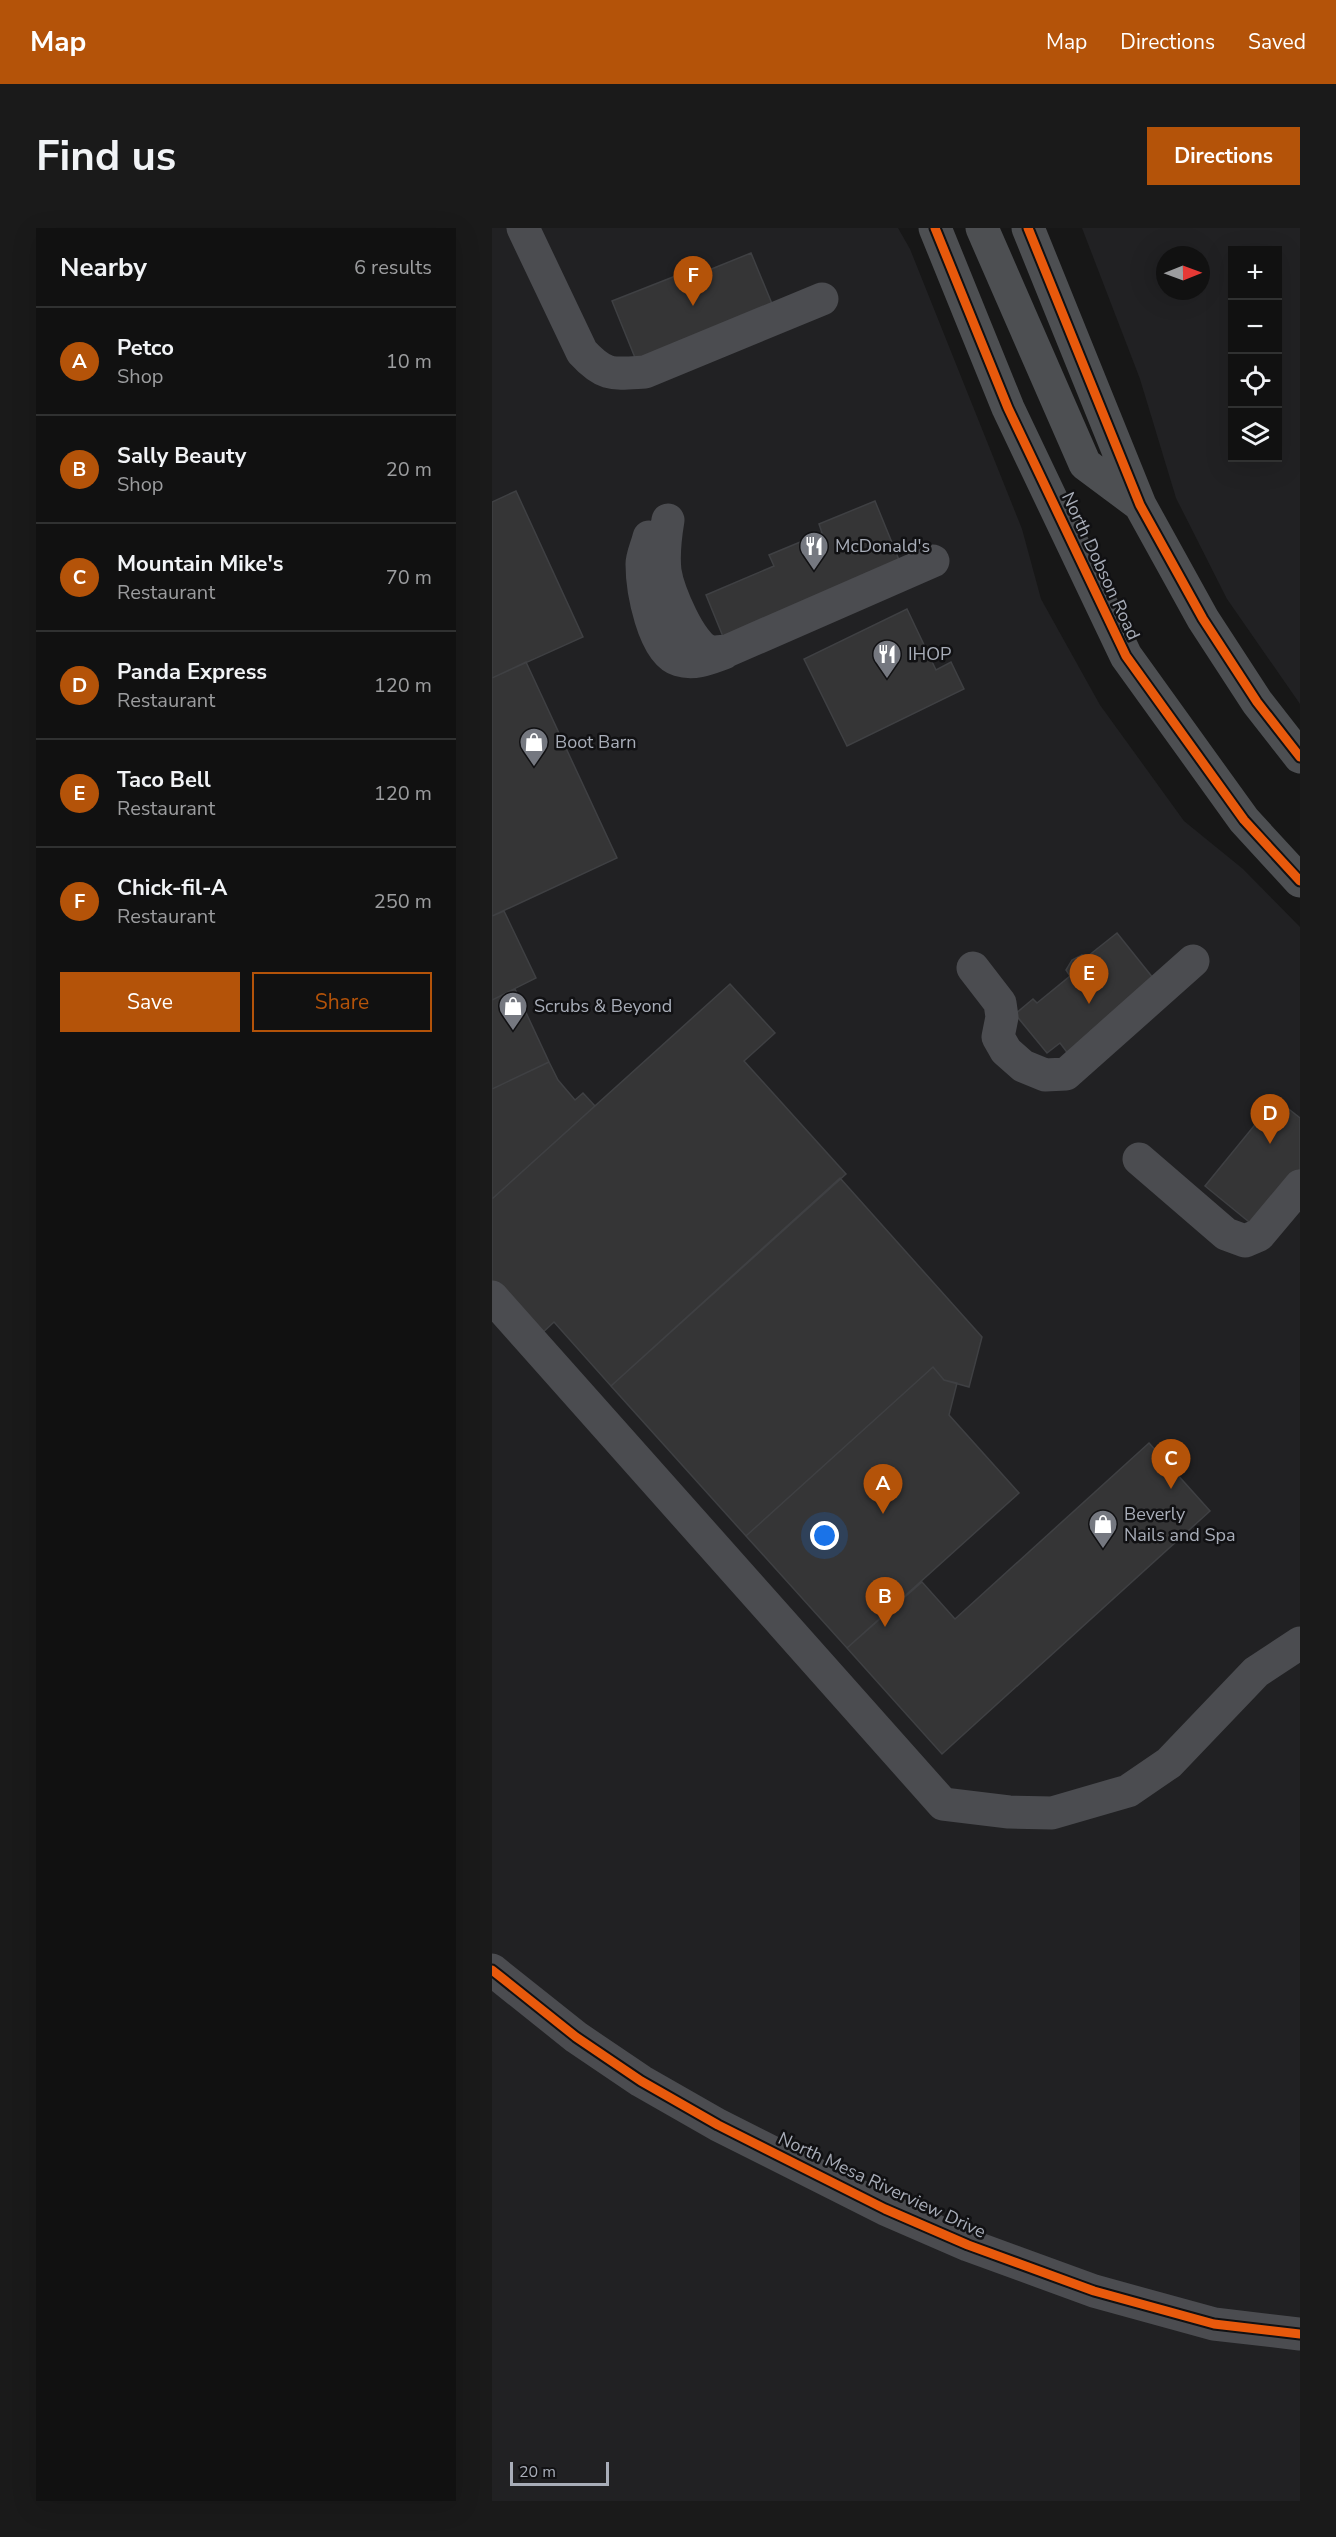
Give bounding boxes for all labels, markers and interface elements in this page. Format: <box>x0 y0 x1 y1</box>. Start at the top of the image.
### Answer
text: Map <box>30 23 86 61</box>
text: Map <box>1046 28 1087 56</box>
text: Directions <box>1120 28 1215 56</box>
text: Saved <box>1248 28 1306 56</box>
button: Directions <box>1147 127 1300 185</box>
text: Find us <box>36 128 176 185</box>
north arrow <box>1156 246 1210 300</box>
map controls <box>1228 246 1282 462</box>
button: + <box>1228 246 1282 300</box>
text: Nearby <box>60 250 147 285</box>
text: 6 results <box>354 254 432 281</box>
pin: F <box>674 256 712 306</box>
button: − <box>1228 300 1282 354</box>
text: Petco <box>117 333 174 363</box>
text: A <box>72 348 87 375</box>
text: 10 m <box>386 348 432 375</box>
button: locate <box>1228 354 1282 408</box>
text: Shop <box>117 363 163 390</box>
button: layers <box>1228 408 1282 462</box>
text: Sally Beauty <box>117 441 246 471</box>
text: B <box>73 456 86 483</box>
text: 20 m <box>386 456 432 483</box>
text: Shop <box>117 471 163 498</box>
street label: North Dobson Road <box>1056 488 1146 644</box>
restaurant icon: McDonald's <box>798 530 830 572</box>
place label: McDonald's <box>835 534 930 558</box>
text: Mountain Mike's <box>117 549 284 579</box>
text: C <box>73 564 86 591</box>
text: 70 m <box>386 564 432 591</box>
text: Restaurant <box>117 579 215 606</box>
restaurant icon: IHOP <box>871 638 903 680</box>
place label: IHOP <box>908 642 952 666</box>
text: Panda Express <box>117 657 267 687</box>
text: D <box>72 672 87 699</box>
text: 120 m <box>374 672 432 699</box>
text: Restaurant <box>117 687 215 714</box>
shop icon: Boot Barn <box>518 726 550 768</box>
place label: Boot Barn <box>555 730 636 754</box>
text: Taco Bell <box>117 765 211 795</box>
text: E <box>74 780 85 807</box>
text: 120 m <box>374 780 432 807</box>
text: Restaurant <box>117 795 215 822</box>
text: Chick-fil-A <box>117 873 227 903</box>
text: F <box>74 888 85 915</box>
text: 250 m <box>374 888 432 915</box>
text: Restaurant <box>117 903 215 930</box>
pin: E <box>1070 954 1108 1004</box>
button: Save <box>60 972 240 1032</box>
button: Share <box>252 972 432 1032</box>
shop icon: Scrubs & Beyond <box>497 990 529 1032</box>
place label: Scrubs & Beyond <box>534 994 672 1018</box>
pin: D <box>1250 1094 1290 1144</box>
pin: C <box>1152 1440 1190 1489</box>
pin: A <box>864 1464 902 1514</box>
place label: Beverly Nails and Spa <box>1124 1502 1236 1547</box>
shop icon: Beverly Nails and Spa <box>1087 1508 1119 1550</box>
your location <box>810 1521 839 1550</box>
pin: B <box>866 1578 904 1627</box>
street label: North Mesa Riverview Drive <box>774 2126 990 2244</box>
scale bar <box>510 2459 609 2486</box>
text: 20 m <box>519 2461 556 2483</box>

